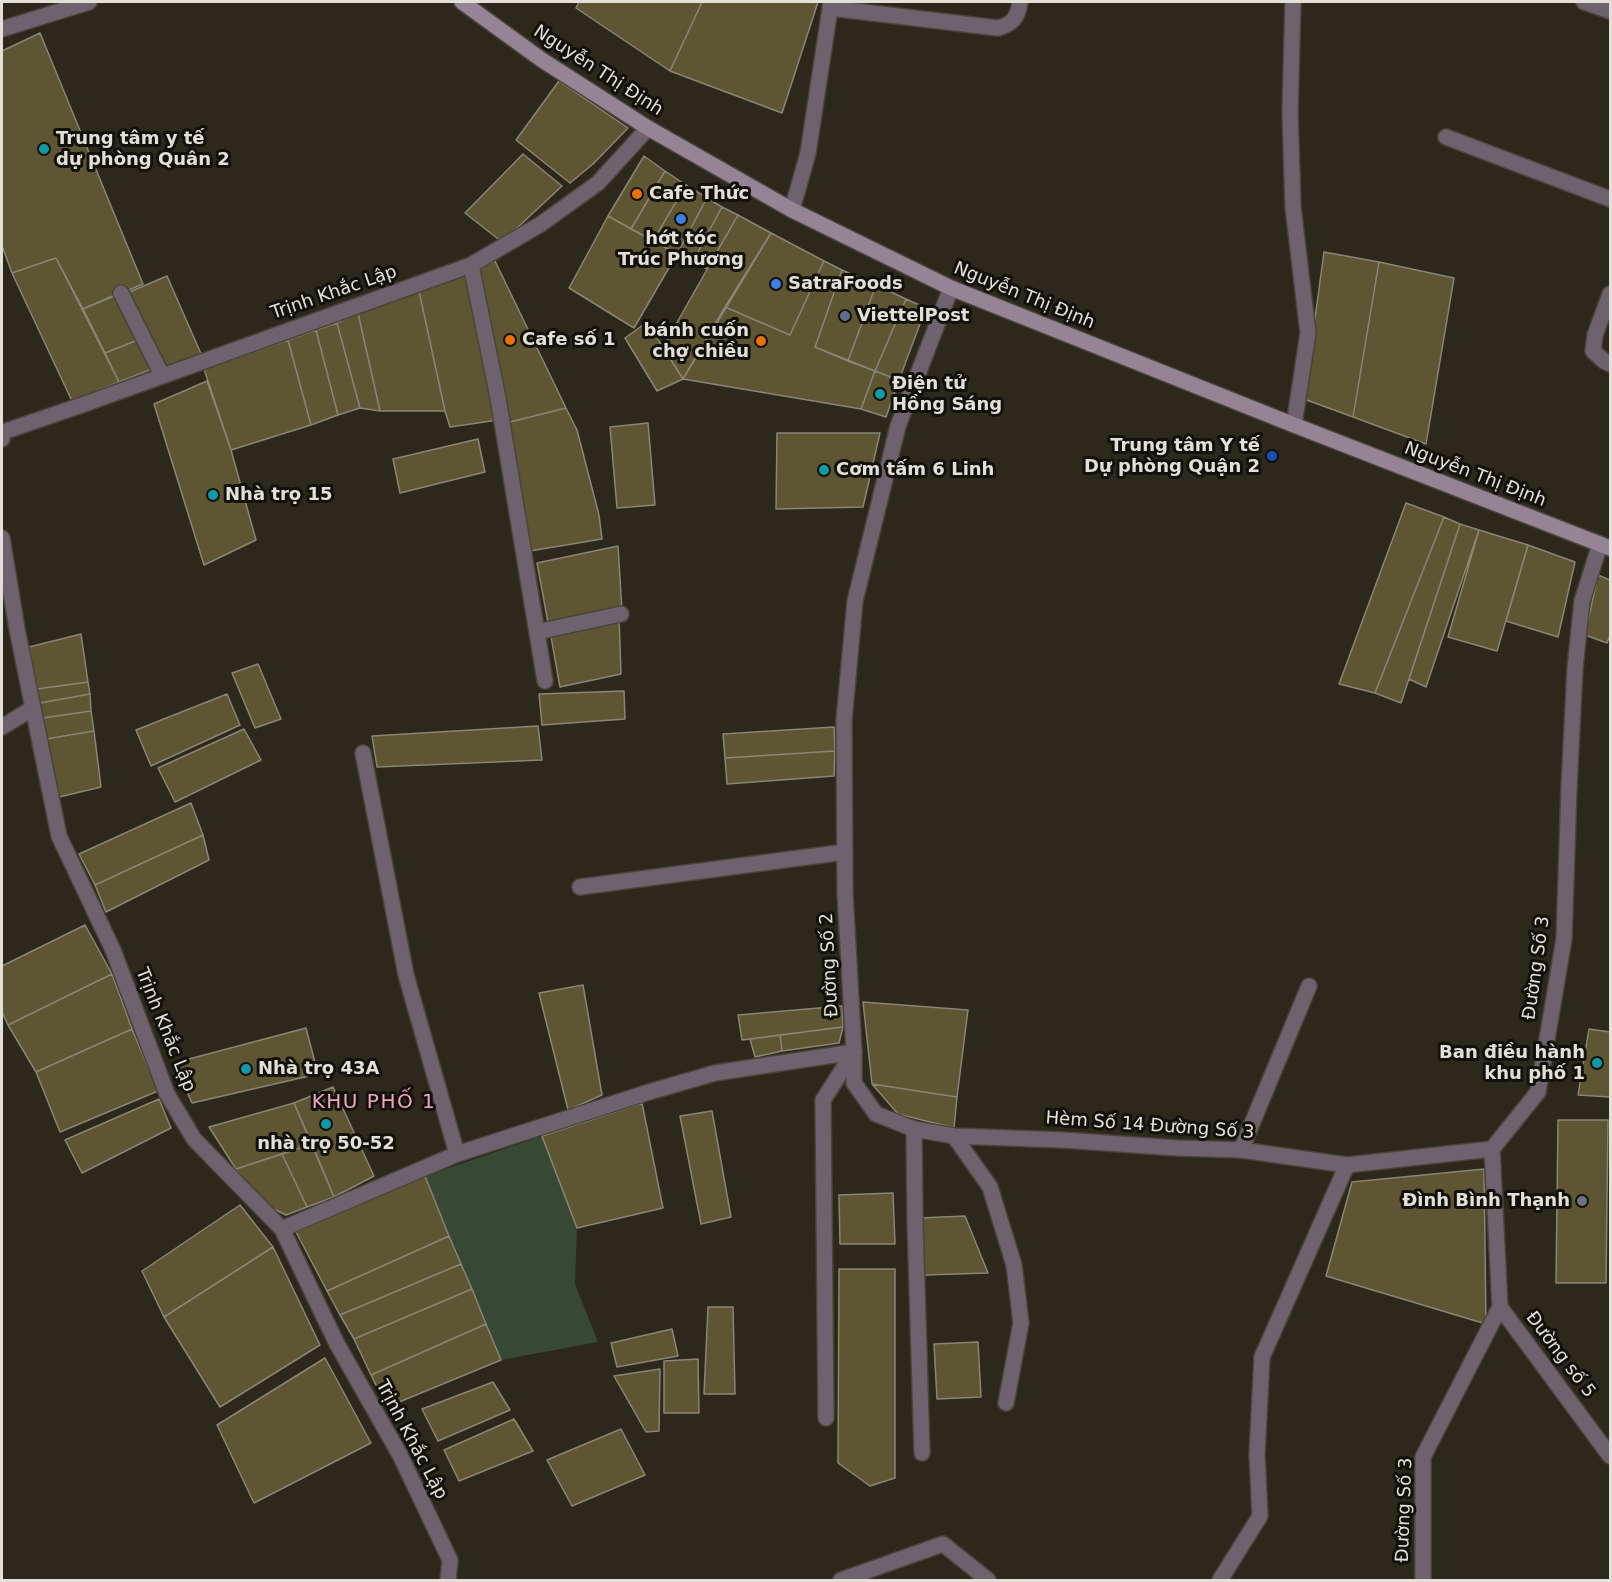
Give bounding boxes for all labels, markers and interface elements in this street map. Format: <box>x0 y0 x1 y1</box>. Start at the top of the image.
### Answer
street label: Nguyễn Thị Định <box>529 21 667 121</box>
place label: Trung tâm y tế dự phòng Quân 2 <box>56 128 230 170</box>
marker: Trung tâm y tế dự phòng Quân 2 <box>37 142 51 156</box>
place label: Cafe Thức <box>649 183 749 205</box>
marker: Cafe Thức <box>630 187 644 201</box>
marker: hớt tóc Trúc Phương <box>674 212 688 226</box>
place label: hớt tóc Trúc Phương <box>618 228 744 270</box>
street label: Nguyễn Thị Định <box>950 258 1098 334</box>
street label: Trịnh Khắc Lập <box>268 261 400 325</box>
place label: SatraFoods <box>788 273 903 295</box>
marker: SatraFoods <box>769 277 783 291</box>
place label: ViettelPost <box>857 305 969 327</box>
marker: ViettelPost <box>838 309 852 323</box>
place label: bánh cuốn chợ chiều <box>643 320 749 362</box>
place label: Cafe số 1 <box>522 329 616 351</box>
marker: Cafe số 1 <box>503 333 517 347</box>
marker: bánh cuốn chợ chiều <box>754 334 768 348</box>
place label: Điện tử Hồng Sáng <box>892 373 1002 416</box>
marker: Điện tử Hồng Sáng <box>873 387 887 401</box>
place label: Trung tâm Y tế Dự phòng Quận 2 <box>1084 435 1260 478</box>
street label: Nguyễn Thị Định <box>1401 438 1549 512</box>
marker: Trung tâm Y tế Dự phòng Quận 2 <box>1265 449 1279 463</box>
place label: Cơm tấm 6 Linh <box>836 459 994 481</box>
marker: Cơm tấm 6 Linh <box>817 463 831 477</box>
place label: Nhà trọ 15 <box>225 484 332 506</box>
marker: Nhà trọ 15 <box>206 488 220 502</box>
street label: Đường Số 2 <box>816 912 844 1018</box>
street label: Đường Số 3 <box>1519 915 1555 1021</box>
street label: Trịnh Khắc Lập <box>130 965 200 1095</box>
place label: Ban điều hành khu phố 1 <box>1439 1042 1585 1084</box>
marker: Ban điều hành khu phố 1 <box>1590 1056 1604 1070</box>
place label: Nhà trọ 43A <box>258 1058 379 1080</box>
marker: Nhà trọ 43A <box>239 1062 253 1076</box>
district label: KHU PHỐ 1 <box>312 1091 436 1115</box>
street label: Hèm Số 14 Đường Số 3 <box>1045 1108 1255 1144</box>
marker: nhà trọ 50-52 <box>319 1117 333 1131</box>
place label: nhà trọ 50-52 <box>257 1133 395 1155</box>
place label: Đình Bình Thạnh <box>1402 1190 1570 1212</box>
marker: Đình Bình Thạnh <box>1575 1194 1589 1208</box>
street label: Đường số 5 <box>1521 1308 1599 1402</box>
street label: Trịnh Khắc Lập <box>371 1377 451 1503</box>
street label: Đường Số 3 <box>1392 1457 1418 1563</box>

